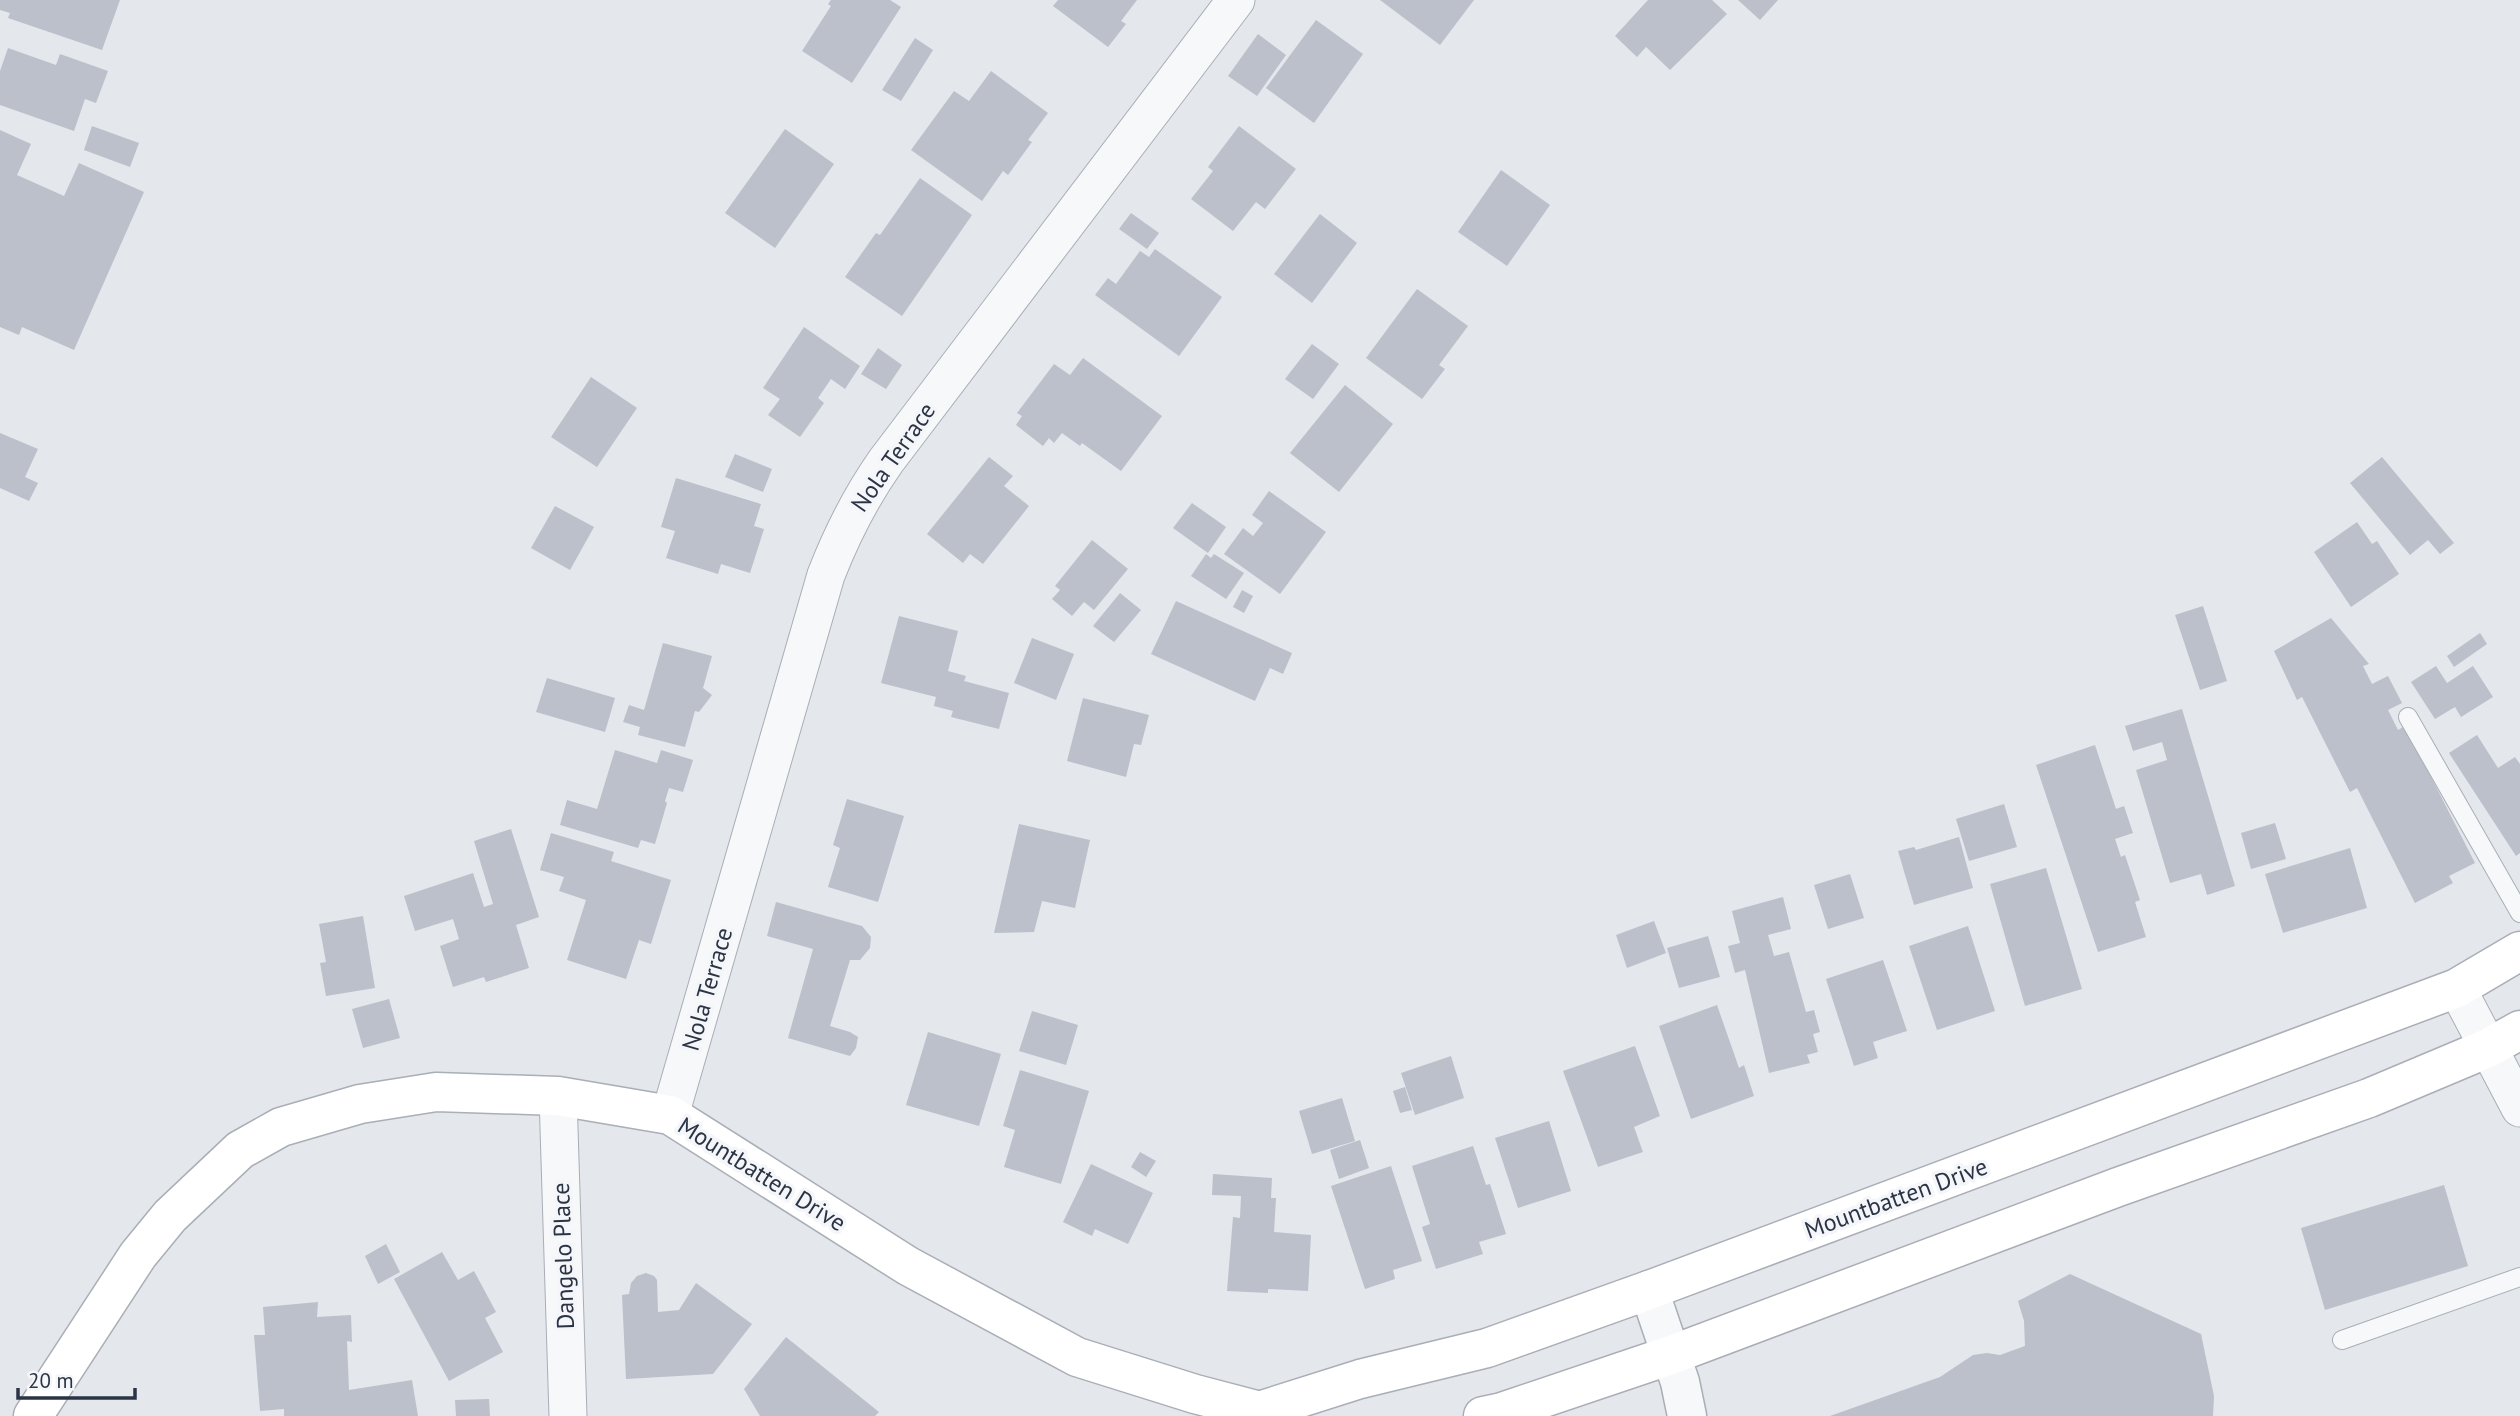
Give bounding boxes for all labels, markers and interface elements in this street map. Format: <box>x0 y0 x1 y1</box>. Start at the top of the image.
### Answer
street label: Nola Terrace <box>844 396 942 518</box>
street label: Nola Terrace <box>675 924 739 1054</box>
street label: Mountbatten Drive <box>672 1110 852 1238</box>
street label: Mountbatten Drive <box>1800 1151 1992 1245</box>
street label: Dangelo Place <box>545 1182 581 1330</box>
scale bar <box>18 1356 135 1400</box>
text: 20 m <box>28 1367 74 1394</box>

